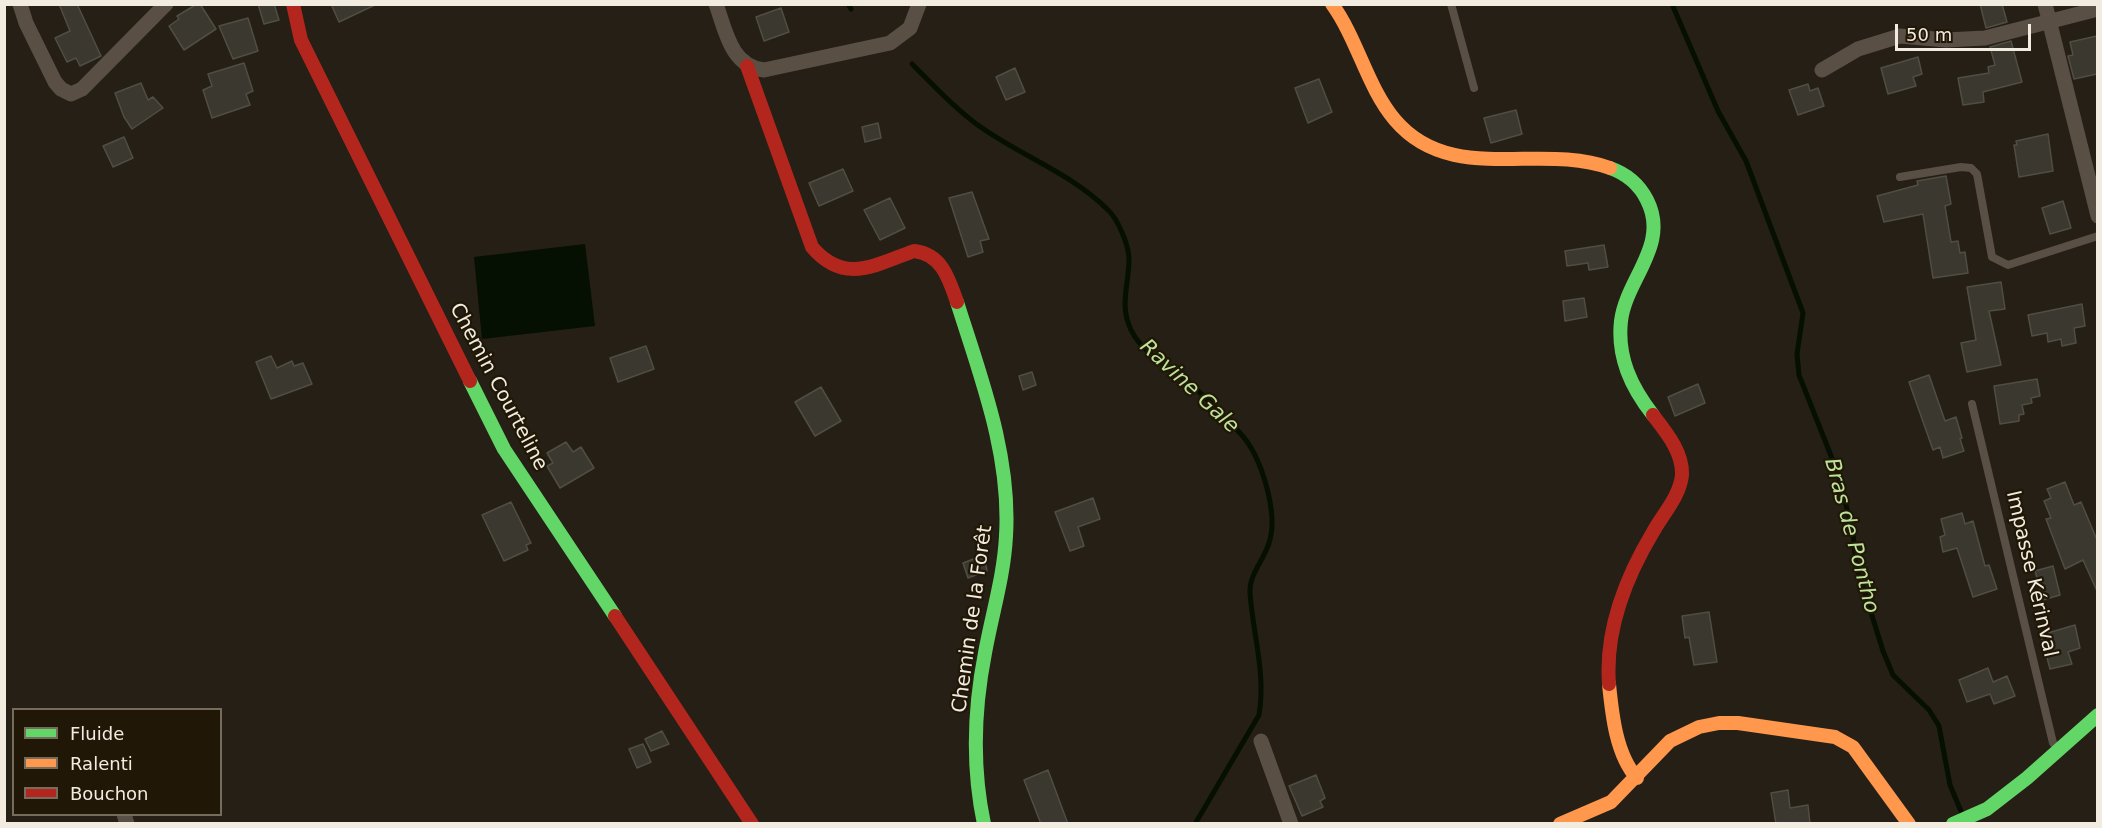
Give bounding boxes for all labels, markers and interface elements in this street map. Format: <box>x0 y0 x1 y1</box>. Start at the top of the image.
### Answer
scale bar <box>1898 12 2034 50</box>
text: 50 m <box>1906 24 1952 45</box>
street label: Chemin Courteline <box>444 299 552 475</box>
water label: Ravine Gale <box>1134 335 1244 439</box>
water label: Bras de Pontho <box>1818 456 1884 616</box>
street label: Impasse Kérinval <box>2000 488 2062 660</box>
street label: Chemin de la Forêt <box>948 524 998 714</box>
legend <box>12 708 222 816</box>
text: Fluide <box>70 723 124 744</box>
text: Ralenti <box>70 753 133 774</box>
text: Bouchon <box>70 783 149 804</box>

